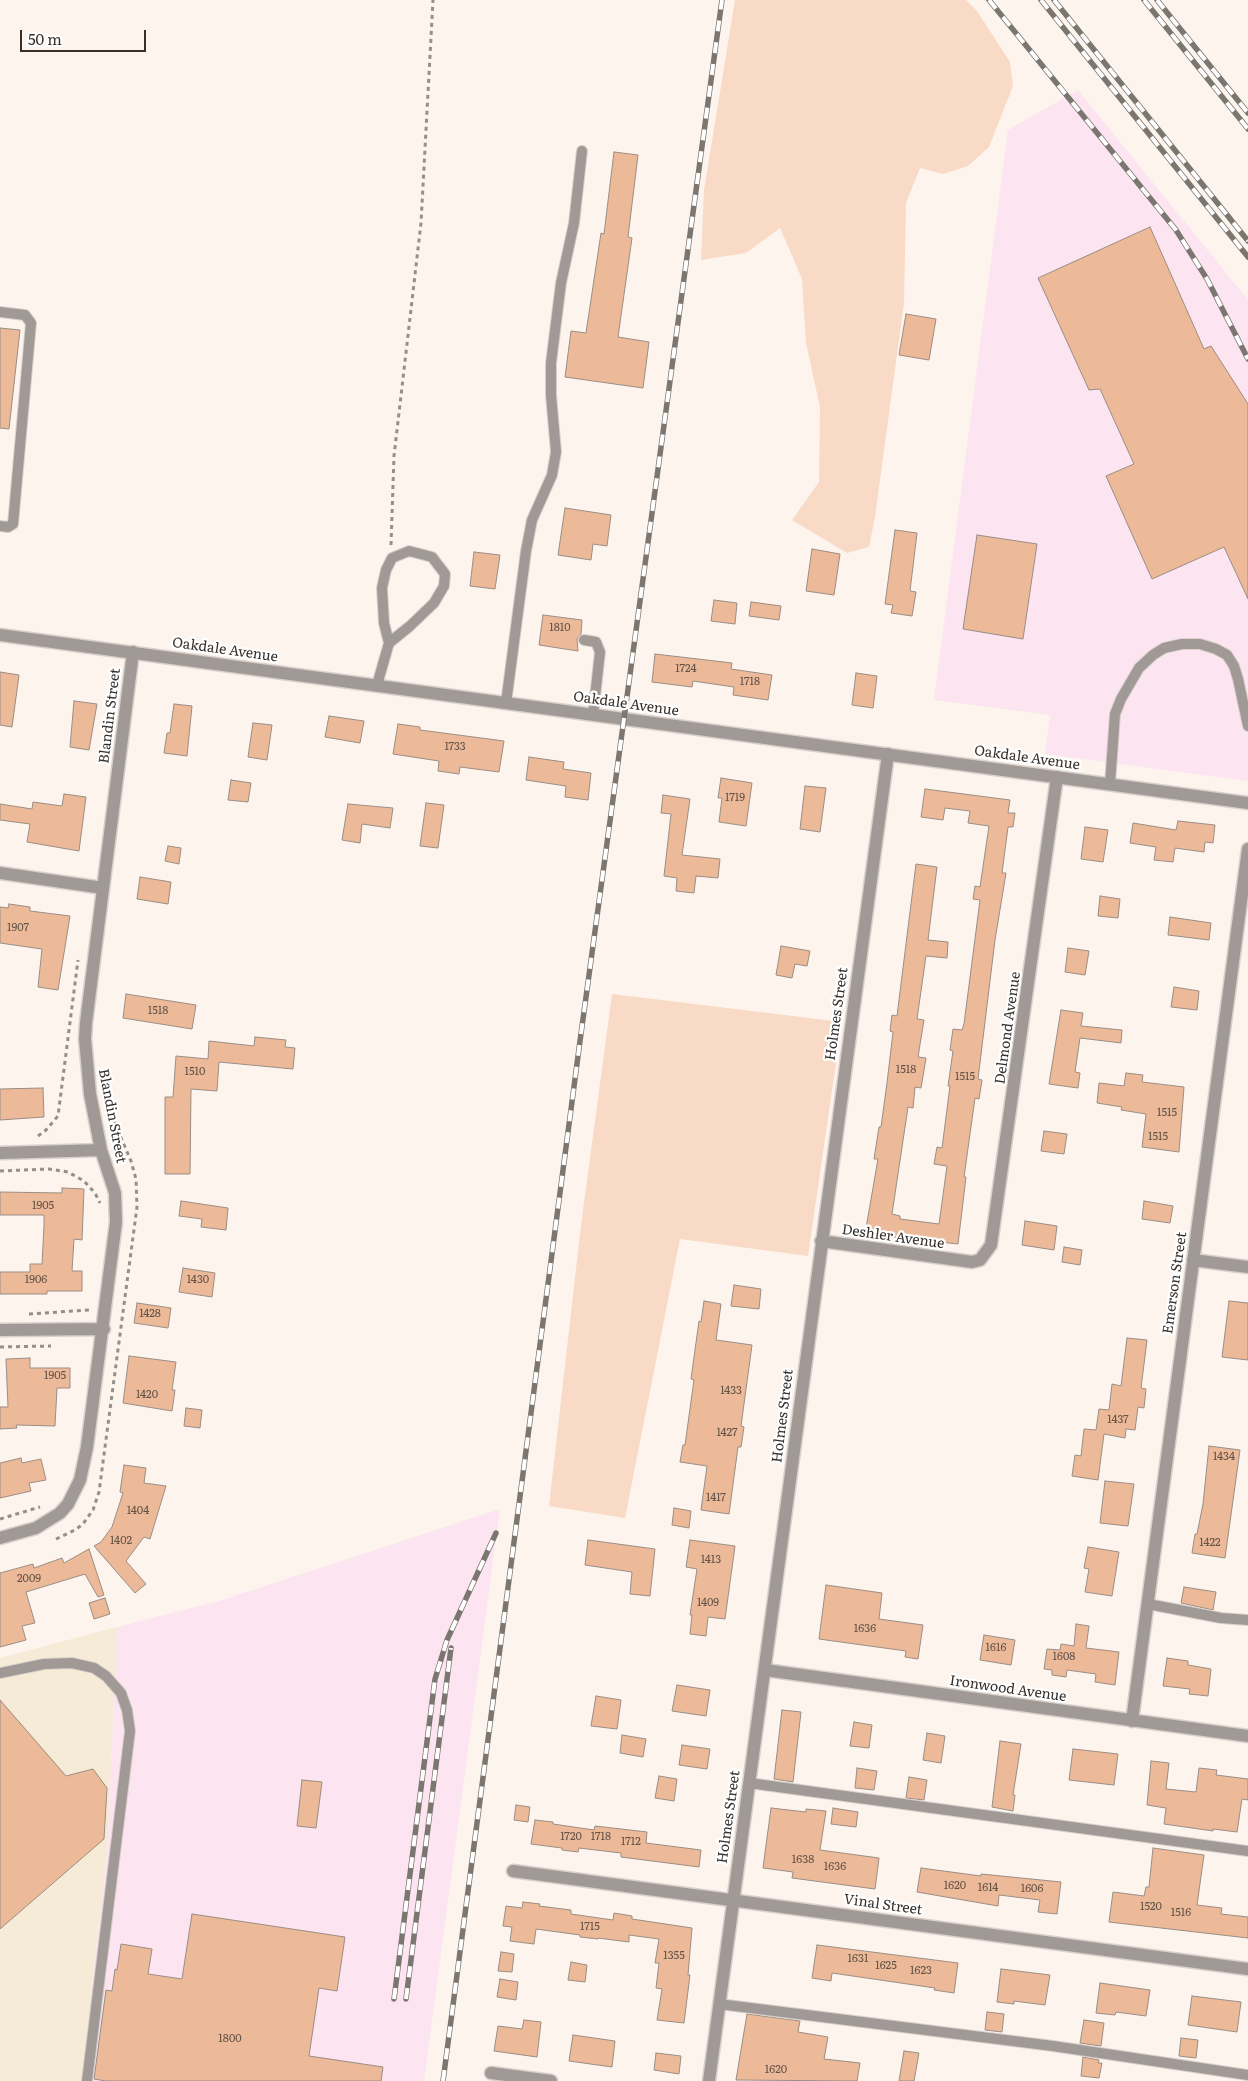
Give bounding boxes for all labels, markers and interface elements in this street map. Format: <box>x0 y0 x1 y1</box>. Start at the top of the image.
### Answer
scale bar <box>22 20 149 52</box>
text: 50 m <box>28 27 62 50</box>
house number: 1810 <box>549 621 571 635</box>
street label: Oakdale Avenue <box>171 634 279 666</box>
house number: 1724 <box>675 662 697 676</box>
street label: Blandin Street <box>96 667 124 765</box>
house number: 1718 <box>740 675 760 689</box>
street label: Oakdale Avenue <box>572 688 680 720</box>
house number: 1733 <box>444 740 466 754</box>
street label: Oakdale Avenue <box>973 742 1081 774</box>
house number: 1719 <box>725 791 745 805</box>
house number: 1907 <box>7 921 29 935</box>
street label: Holmes Street <box>822 966 852 1062</box>
street label: Delmond Avenue <box>992 971 1024 1085</box>
house number: 1518 <box>148 1004 168 1018</box>
house number: 1518 <box>896 1063 916 1077</box>
house number: 1510 <box>185 1065 205 1079</box>
street label: Blandin Street <box>95 1067 129 1165</box>
house number: 1515 <box>955 1070 975 1084</box>
house number: 1515 <box>1157 1106 1177 1120</box>
house number: 1515 <box>1148 1130 1168 1144</box>
house number: 1905 <box>32 1199 54 1213</box>
street label: Deshler Avenue <box>841 1221 945 1253</box>
street label: Emerson Street <box>1160 1231 1190 1335</box>
house number: 1906 <box>25 1273 47 1287</box>
house number: 1430 <box>187 1273 209 1287</box>
house number: 1428 <box>139 1307 161 1321</box>
street label: Holmes Street <box>769 1368 797 1464</box>
house number: 1905 <box>44 1369 66 1383</box>
house number: 1433 <box>720 1384 742 1398</box>
house number: 1420 <box>136 1388 158 1402</box>
house number: 1437 <box>1107 1413 1129 1427</box>
house number: 1427 <box>716 1426 738 1440</box>
house number: 1434 <box>1213 1450 1235 1464</box>
house number: 1417 <box>706 1491 726 1505</box>
house number: 1404 <box>127 1504 149 1518</box>
house number: 1402 <box>110 1534 132 1548</box>
house number: 1422 <box>1199 1536 1221 1550</box>
house number: 1413 <box>701 1553 721 1567</box>
house number: 2009 <box>17 1572 41 1586</box>
house number: 1409 <box>697 1596 719 1610</box>
house number: 1636 <box>854 1622 876 1636</box>
house number: 1616 <box>986 1641 1006 1655</box>
house number: 1608 <box>1053 1650 1075 1664</box>
street label: Ironwood Avenue <box>949 1672 1067 1706</box>
street label: Holmes Street <box>714 1769 744 1865</box>
house number: 1720 <box>560 1830 582 1844</box>
house number: 1718 <box>591 1830 611 1844</box>
house number: 1712 <box>621 1835 641 1849</box>
house number: 1638 <box>792 1853 814 1867</box>
house number: 1636 <box>824 1860 846 1874</box>
house number: 1620 <box>944 1879 966 1893</box>
house number: 1614 <box>978 1881 998 1895</box>
house number: 1606 <box>1021 1882 1043 1896</box>
street label: Vinal Street <box>843 1891 923 1919</box>
house number: 1520 <box>1140 1900 1162 1914</box>
house number: 1516 <box>1171 1906 1191 1920</box>
house number: 1715 <box>580 1920 600 1934</box>
house number: 1355 <box>663 1949 685 1963</box>
house number: 1631 <box>848 1952 868 1966</box>
house number: 1625 <box>875 1959 897 1973</box>
house number: 1623 <box>910 1964 932 1978</box>
house number: 1800 <box>218 2032 242 2046</box>
house number: 1620 <box>765 2063 787 2077</box>

